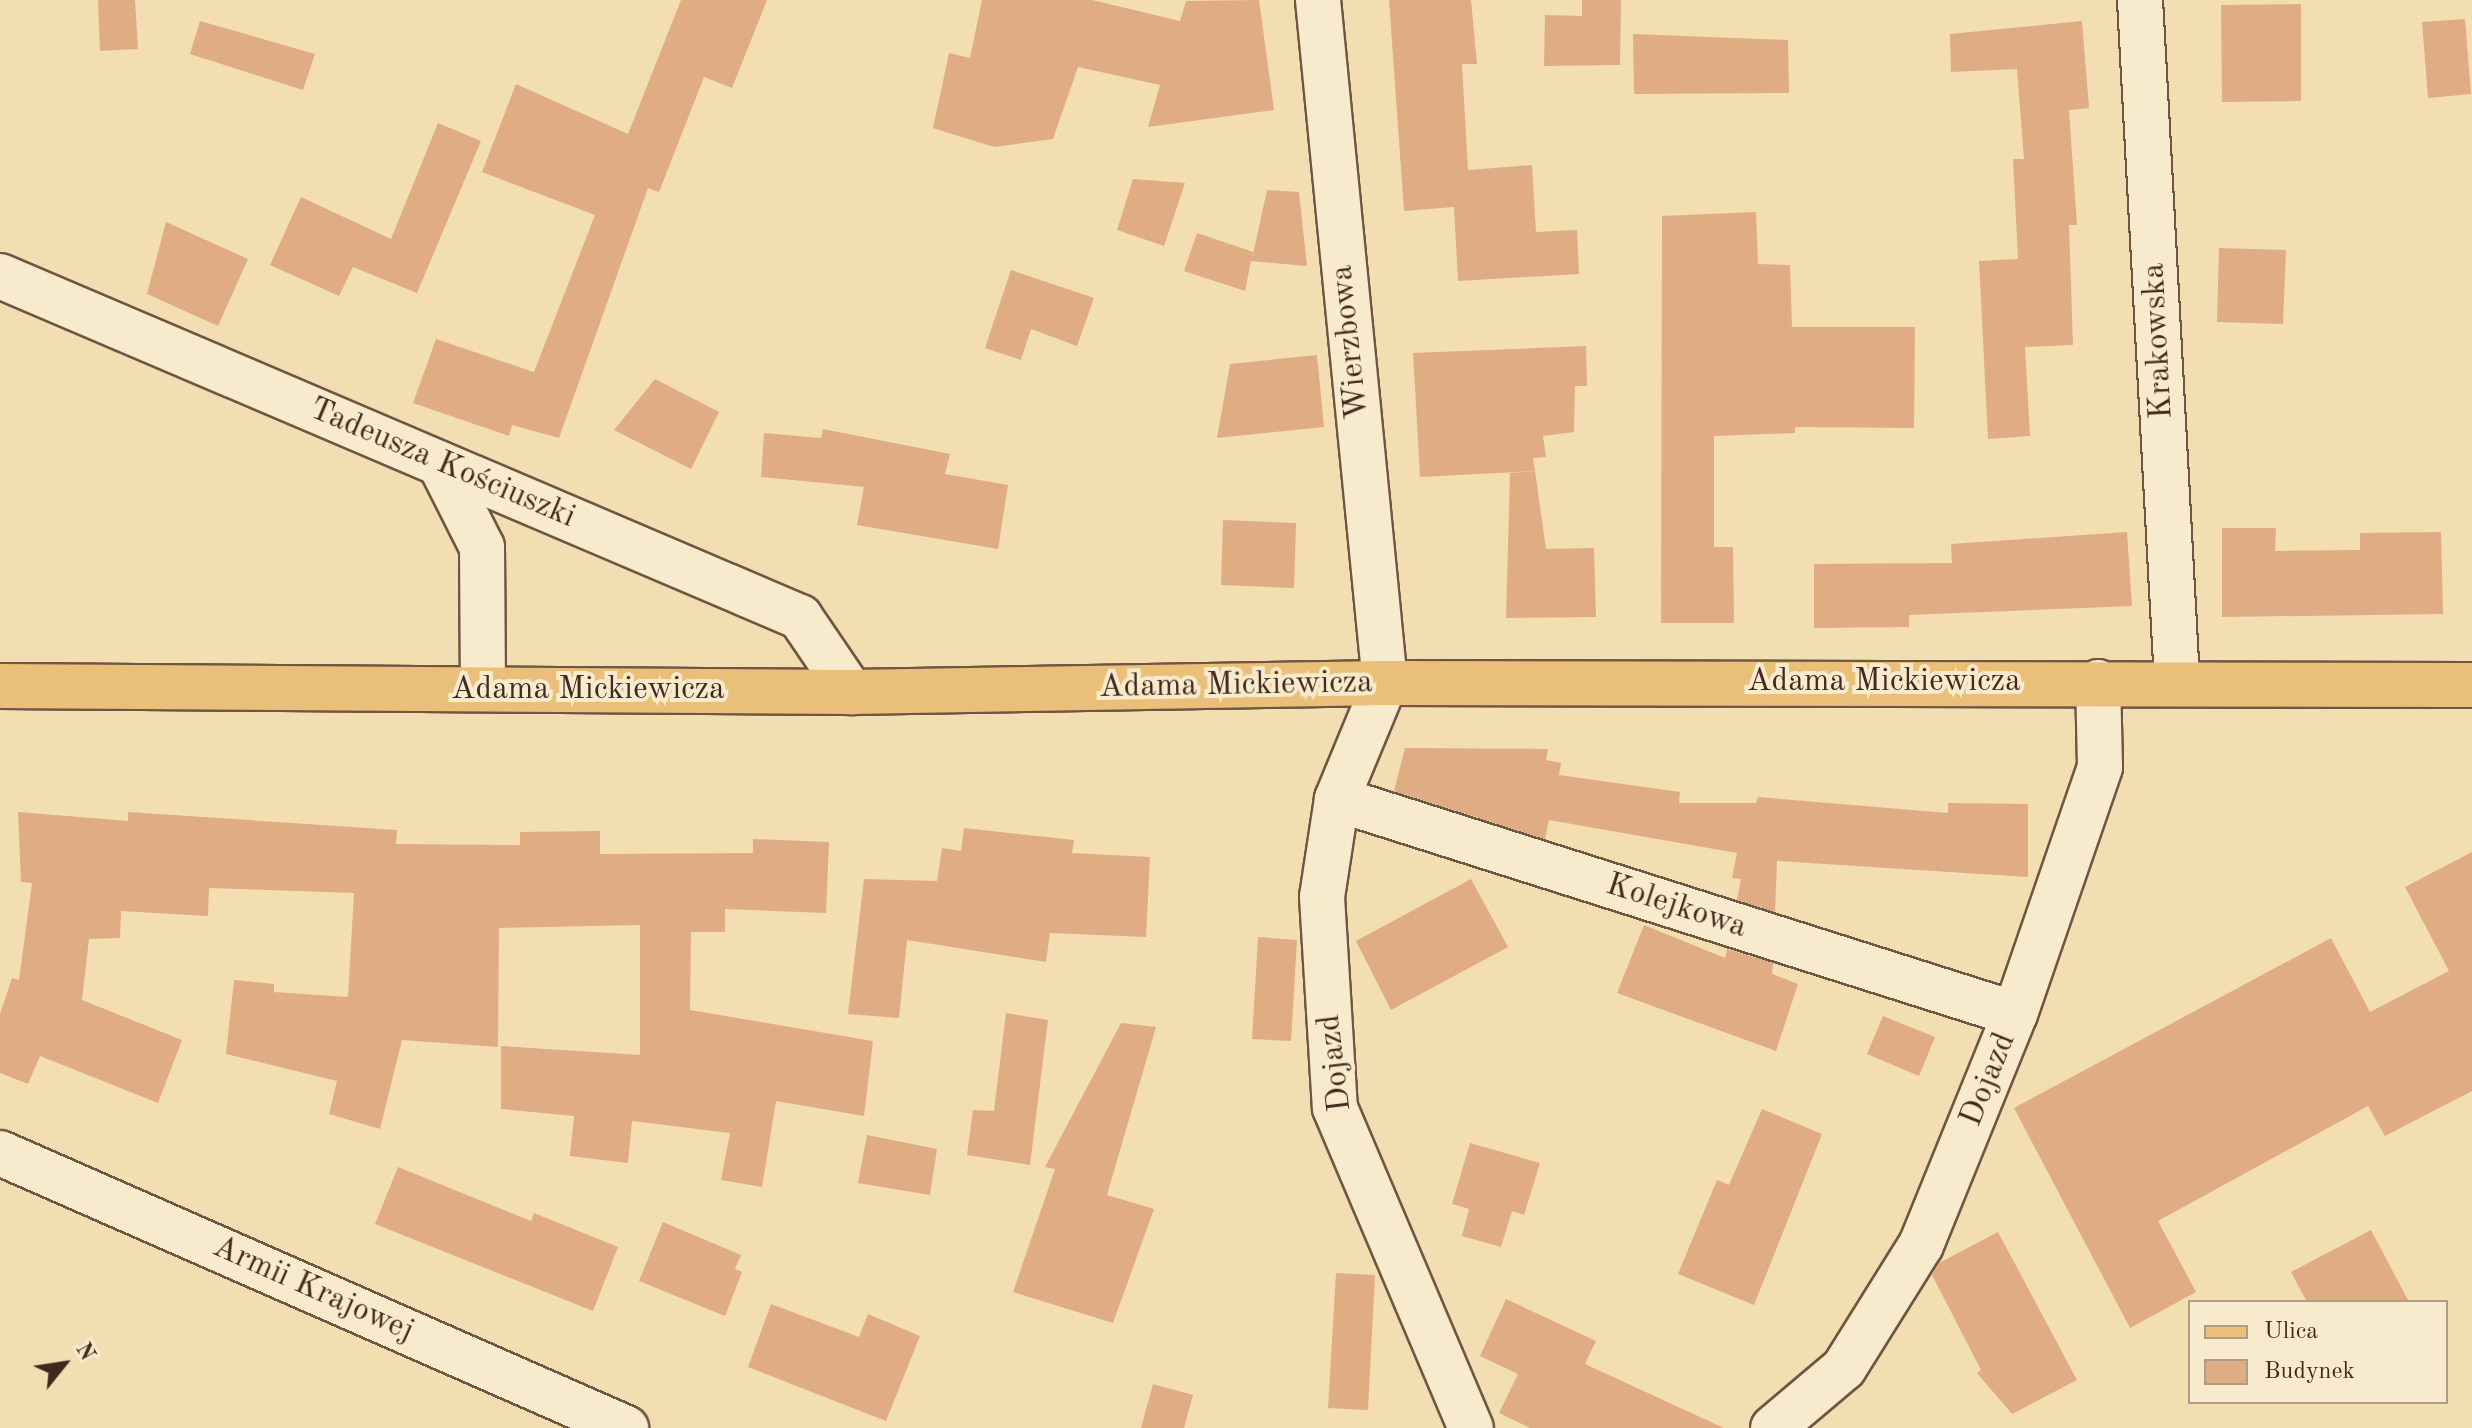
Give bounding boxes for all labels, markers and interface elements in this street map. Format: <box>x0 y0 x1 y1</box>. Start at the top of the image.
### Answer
street label: Krakowska <box>2136 262 2182 420</box>
street label: Wierzbowa <box>1324 263 1378 421</box>
street label: Tadeusza Kościuszki <box>303 391 581 537</box>
street label: Adama Mickiewicza <box>1747 663 2021 701</box>
street label: Adama Mickiewicza <box>1099 664 1373 708</box>
street label: Adama Mickiewicza <box>451 671 725 709</box>
street label: Kolejkowa <box>1601 866 1751 948</box>
street label: Dojazd <box>1311 1012 1361 1114</box>
street label: Dojazd <box>1953 1028 2025 1132</box>
street label: Armii Krajowej <box>206 1228 420 1352</box>
legend <box>2188 1300 2448 1404</box>
text: Ulica <box>2264 1320 2318 1344</box>
north arrow <box>24 1324 104 1404</box>
text: N <box>71 1339 99 1365</box>
text: Budynek <box>2264 1360 2355 1384</box>

